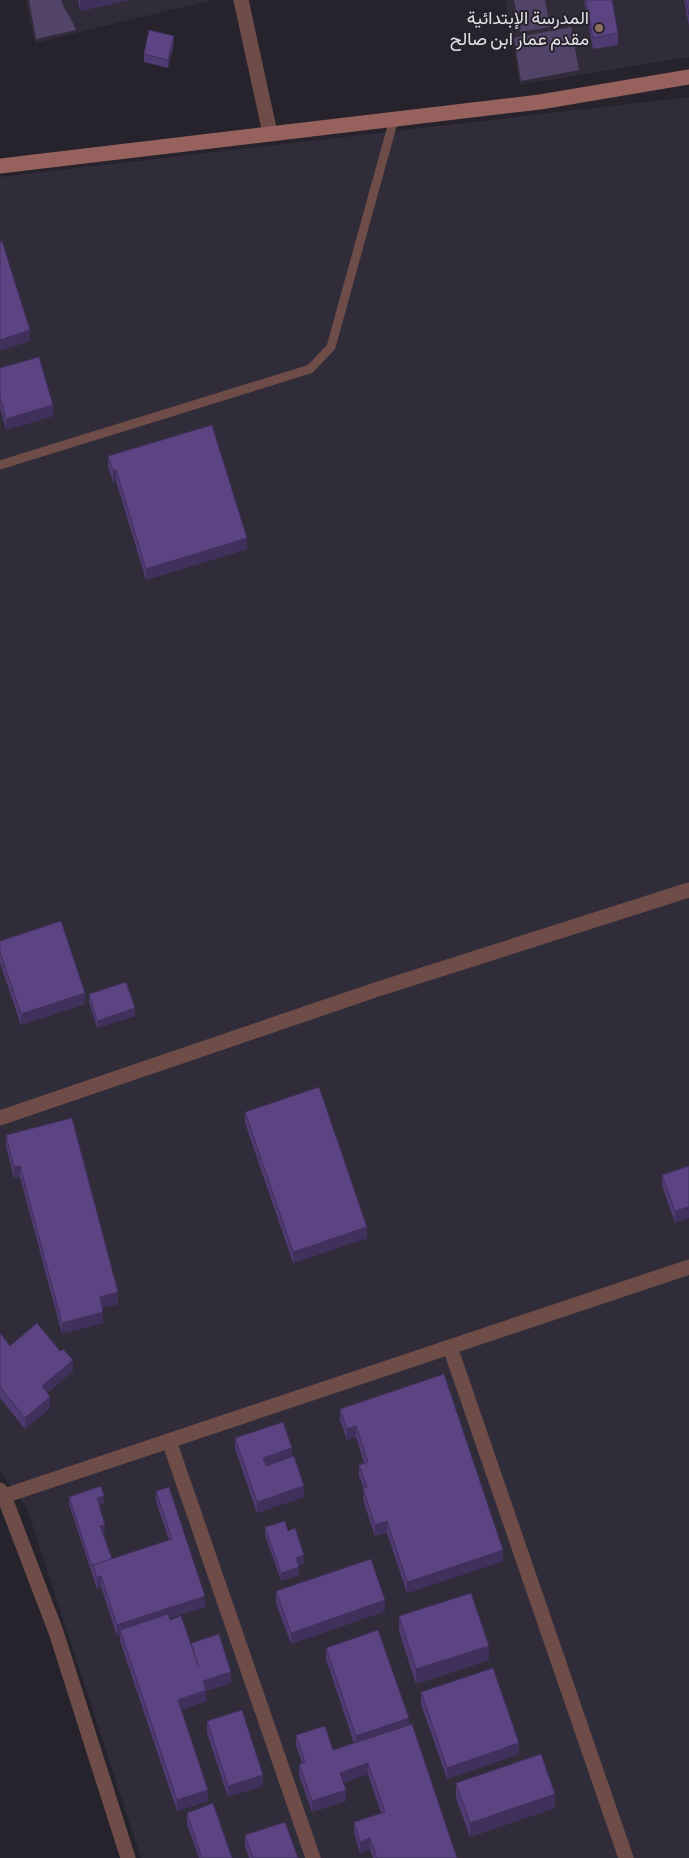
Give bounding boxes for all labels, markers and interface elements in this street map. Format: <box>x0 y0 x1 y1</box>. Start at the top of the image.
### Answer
place label: المدرسة الإبتدائية مقدم عمار ابن صالح <box>450 8 589 51</box>
marker: المدرسة الإبتدائية مقدم عمار ابن صالح <box>593 22 605 34</box>

